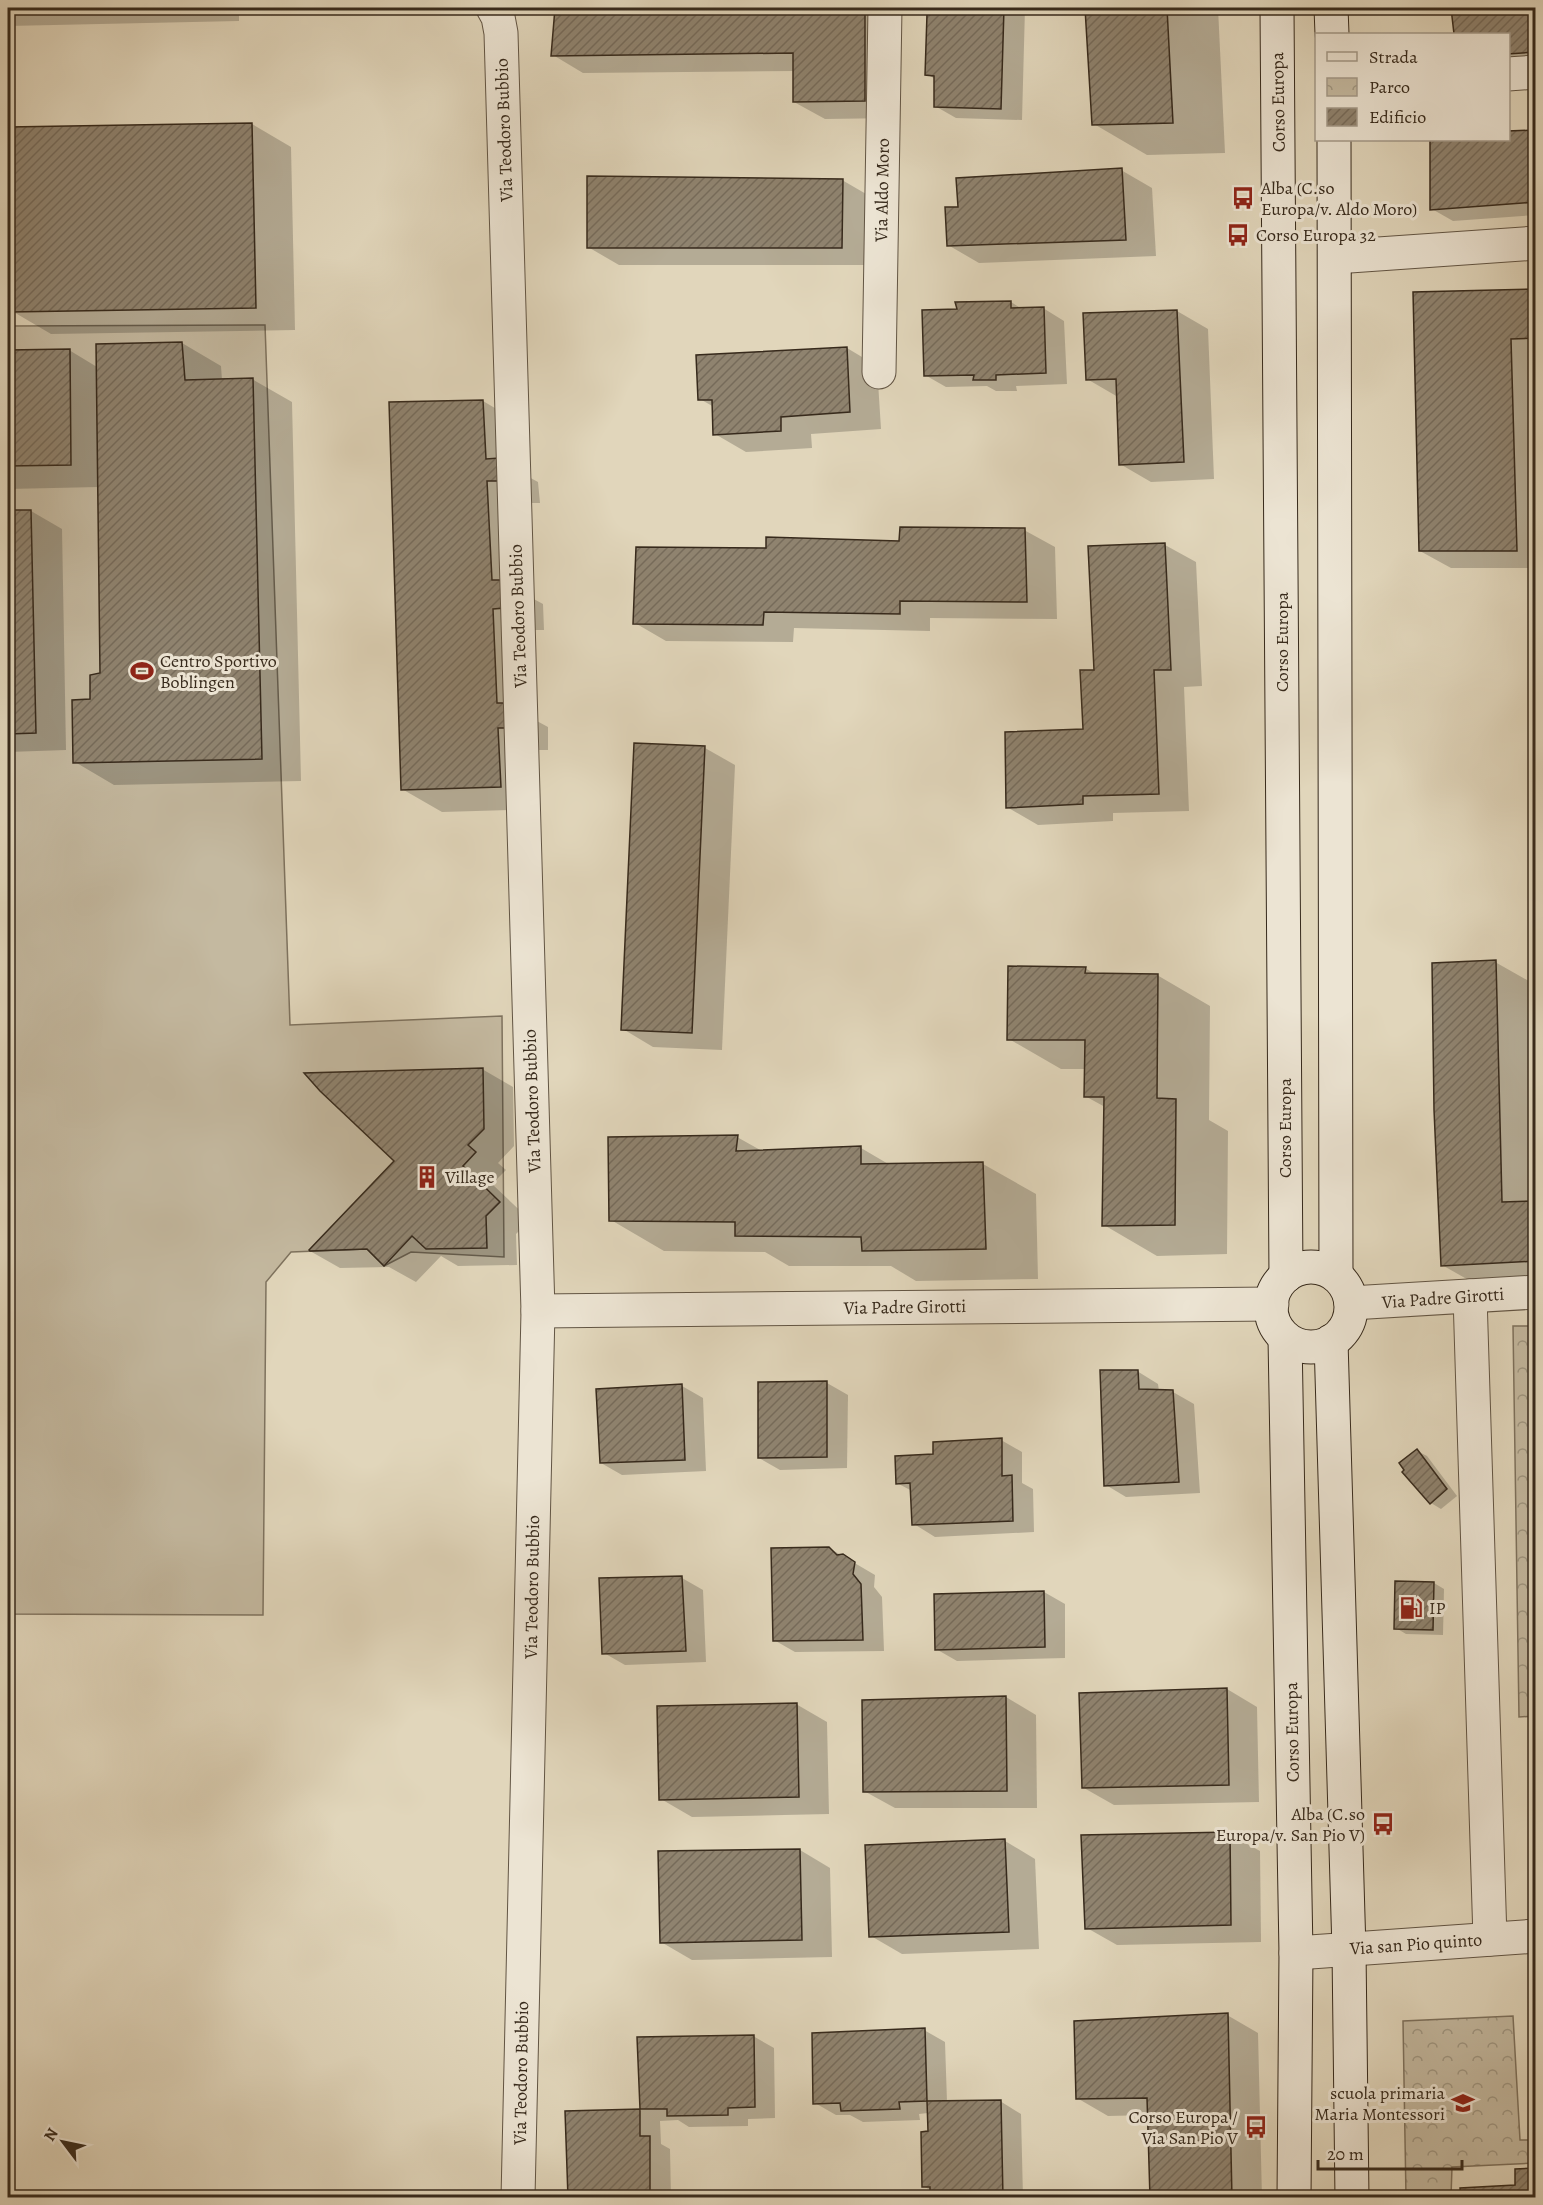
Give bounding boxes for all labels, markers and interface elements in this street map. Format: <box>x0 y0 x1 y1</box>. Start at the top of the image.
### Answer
legend <box>1315 33 1510 141</box>
text: Strada <box>1369 45 1418 69</box>
street label: Corso Europa <box>1265 51 1291 152</box>
street label: Via Teodoro Bubbio <box>489 58 519 203</box>
text: Parco <box>1369 75 1410 99</box>
text: Edificio <box>1369 105 1426 129</box>
street label: Via Aldo Moro <box>869 138 895 243</box>
place label: Alba (C.so Europa/v. Aldo Moro) <box>1260 176 1417 221</box>
bus stop icon: Alba (C.so Europa/v. Aldo Moro) <box>1230 185 1256 211</box>
bus stop icon: Corso Europa 32 <box>1225 222 1251 248</box>
place label: Corso Europa 32 <box>1256 223 1376 247</box>
street label: Via Teodoro Bubbio <box>503 544 533 689</box>
street label: Corso Europa <box>1270 591 1294 692</box>
place label: Centro Sportivo Boblingen <box>160 649 277 694</box>
sports icon: Centro Sportivo Boblingen <box>129 658 155 684</box>
street label: Via Teodoro Bubbio <box>517 1029 547 1174</box>
street label: Corso Europa <box>1273 1077 1297 1178</box>
building icon: Village <box>414 1164 440 1190</box>
place label: Village <box>444 1165 495 1189</box>
street label: Via Padre Girotti <box>1380 1282 1505 1314</box>
street label: Via Padre Girotti <box>842 1294 967 1320</box>
street label: Via Teodoro Bubbio <box>519 1515 545 1660</box>
fuel station icon: IP <box>1398 1595 1424 1621</box>
place label: IP <box>1429 1596 1445 1620</box>
street label: Corso Europa <box>1279 1681 1305 1782</box>
place label: Alba (C.so Europa/v. San Pio V) <box>1216 1802 1365 1847</box>
bus stop icon: Alba (C.so Europa/v. San Pio V) <box>1370 1811 1396 1837</box>
street label: Via san Pio quinto <box>1348 1927 1483 1961</box>
street label: Via Teodoro Bubbio <box>508 2001 534 2146</box>
place label: scuola primaria Maria Montessori <box>1315 2081 1446 2126</box>
school or university icon: scuola primaria Maria Montessori <box>1450 2090 1476 2116</box>
place label: Corso Europa / Via San Pio V <box>1128 2105 1238 2150</box>
north arrow <box>33 2112 93 2172</box>
bus stop icon: Corso Europa / Via San Pio V <box>1243 2114 1269 2140</box>
text: N <box>39 2124 64 2145</box>
scale bar <box>1318 2133 1462 2171</box>
text: 20 m <box>1327 2142 1364 2166</box>

